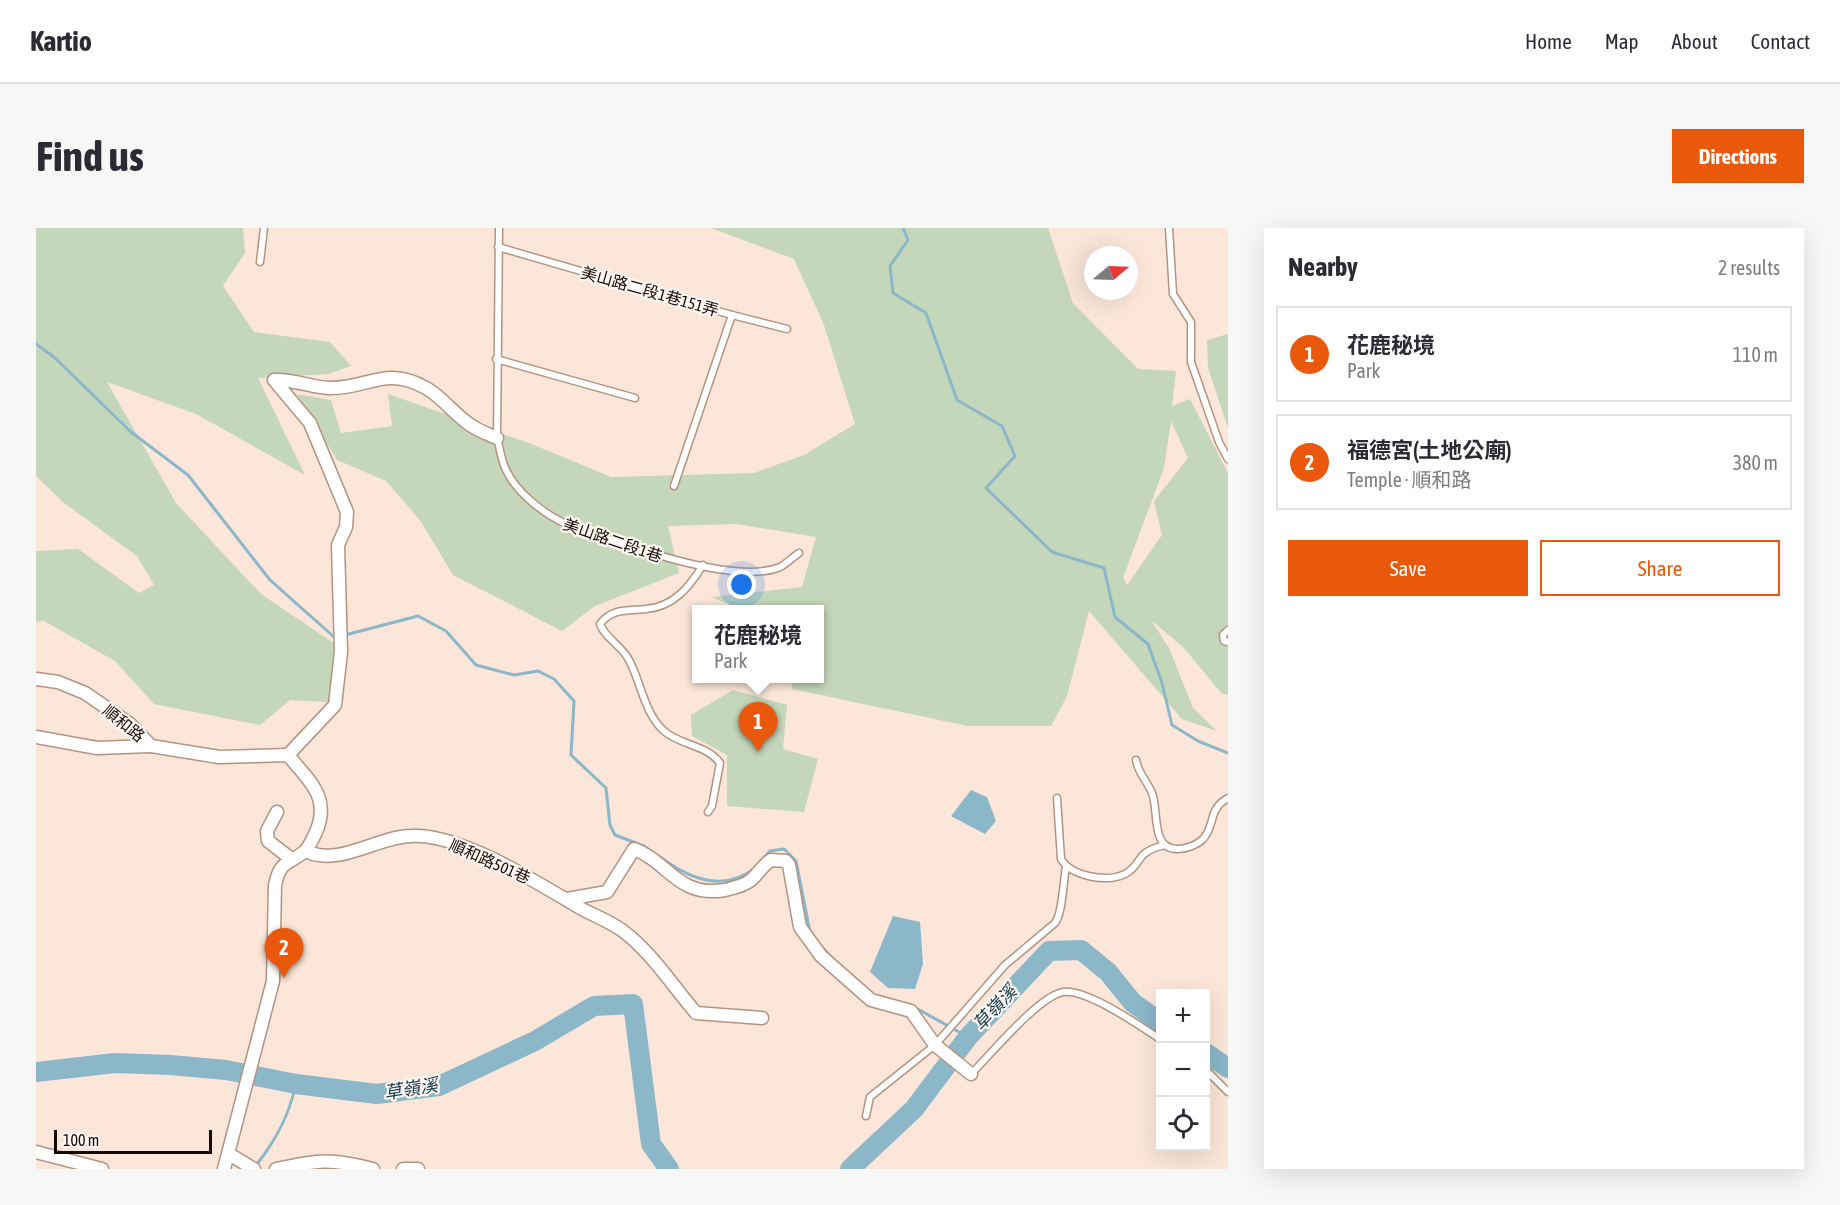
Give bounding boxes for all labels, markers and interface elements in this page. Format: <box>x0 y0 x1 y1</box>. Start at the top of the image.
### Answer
text: Kartio <box>30 25 92 57</box>
text: Home <box>1525 29 1572 53</box>
text: Map <box>1605 29 1639 53</box>
text: About <box>1672 29 1718 53</box>
text: Contact <box>1751 29 1810 53</box>
button: Directions <box>1672 129 1804 183</box>
text: Find us <box>36 132 144 180</box>
north arrow <box>1084 246 1138 300</box>
text: Nearby <box>1288 252 1358 282</box>
text: 2 results <box>1718 256 1780 279</box>
street label: 美山路二段1巷151弄 <box>579 263 721 319</box>
text: 花鹿秘境 <box>1347 332 1435 358</box>
text: 1 <box>1305 343 1314 366</box>
text: 110 m <box>1733 343 1778 366</box>
text: Park <box>1347 359 1380 382</box>
text: 福德宮(土地公廟) <box>1347 437 1512 463</box>
text: 2 <box>1305 451 1314 474</box>
text: 380 m <box>1733 451 1778 474</box>
text: Temple · 順和路 <box>1347 468 1471 491</box>
street label: 美山路二段1巷 <box>561 515 665 565</box>
button: Save <box>1288 540 1528 596</box>
button: Share <box>1540 540 1780 596</box>
your location <box>727 570 756 599</box>
popup <box>692 605 824 683</box>
text: 花鹿秘境 <box>714 622 802 648</box>
text: Park <box>714 649 747 672</box>
street label: 順和路 <box>100 701 148 745</box>
pin: 1 <box>738 702 778 752</box>
street label: 順和路501巷 <box>447 835 533 887</box>
pin: 2 <box>264 928 304 978</box>
water label: 草嶺溪 <box>969 979 1023 1035</box>
map controls <box>1156 989 1210 1151</box>
button: + <box>1156 989 1210 1043</box>
button: − <box>1156 1043 1210 1097</box>
water label: 草嶺溪 <box>383 1073 442 1103</box>
button: locate <box>1156 1097 1210 1151</box>
scale bar <box>54 1127 212 1154</box>
text: 100 m <box>63 1131 99 1149</box>

